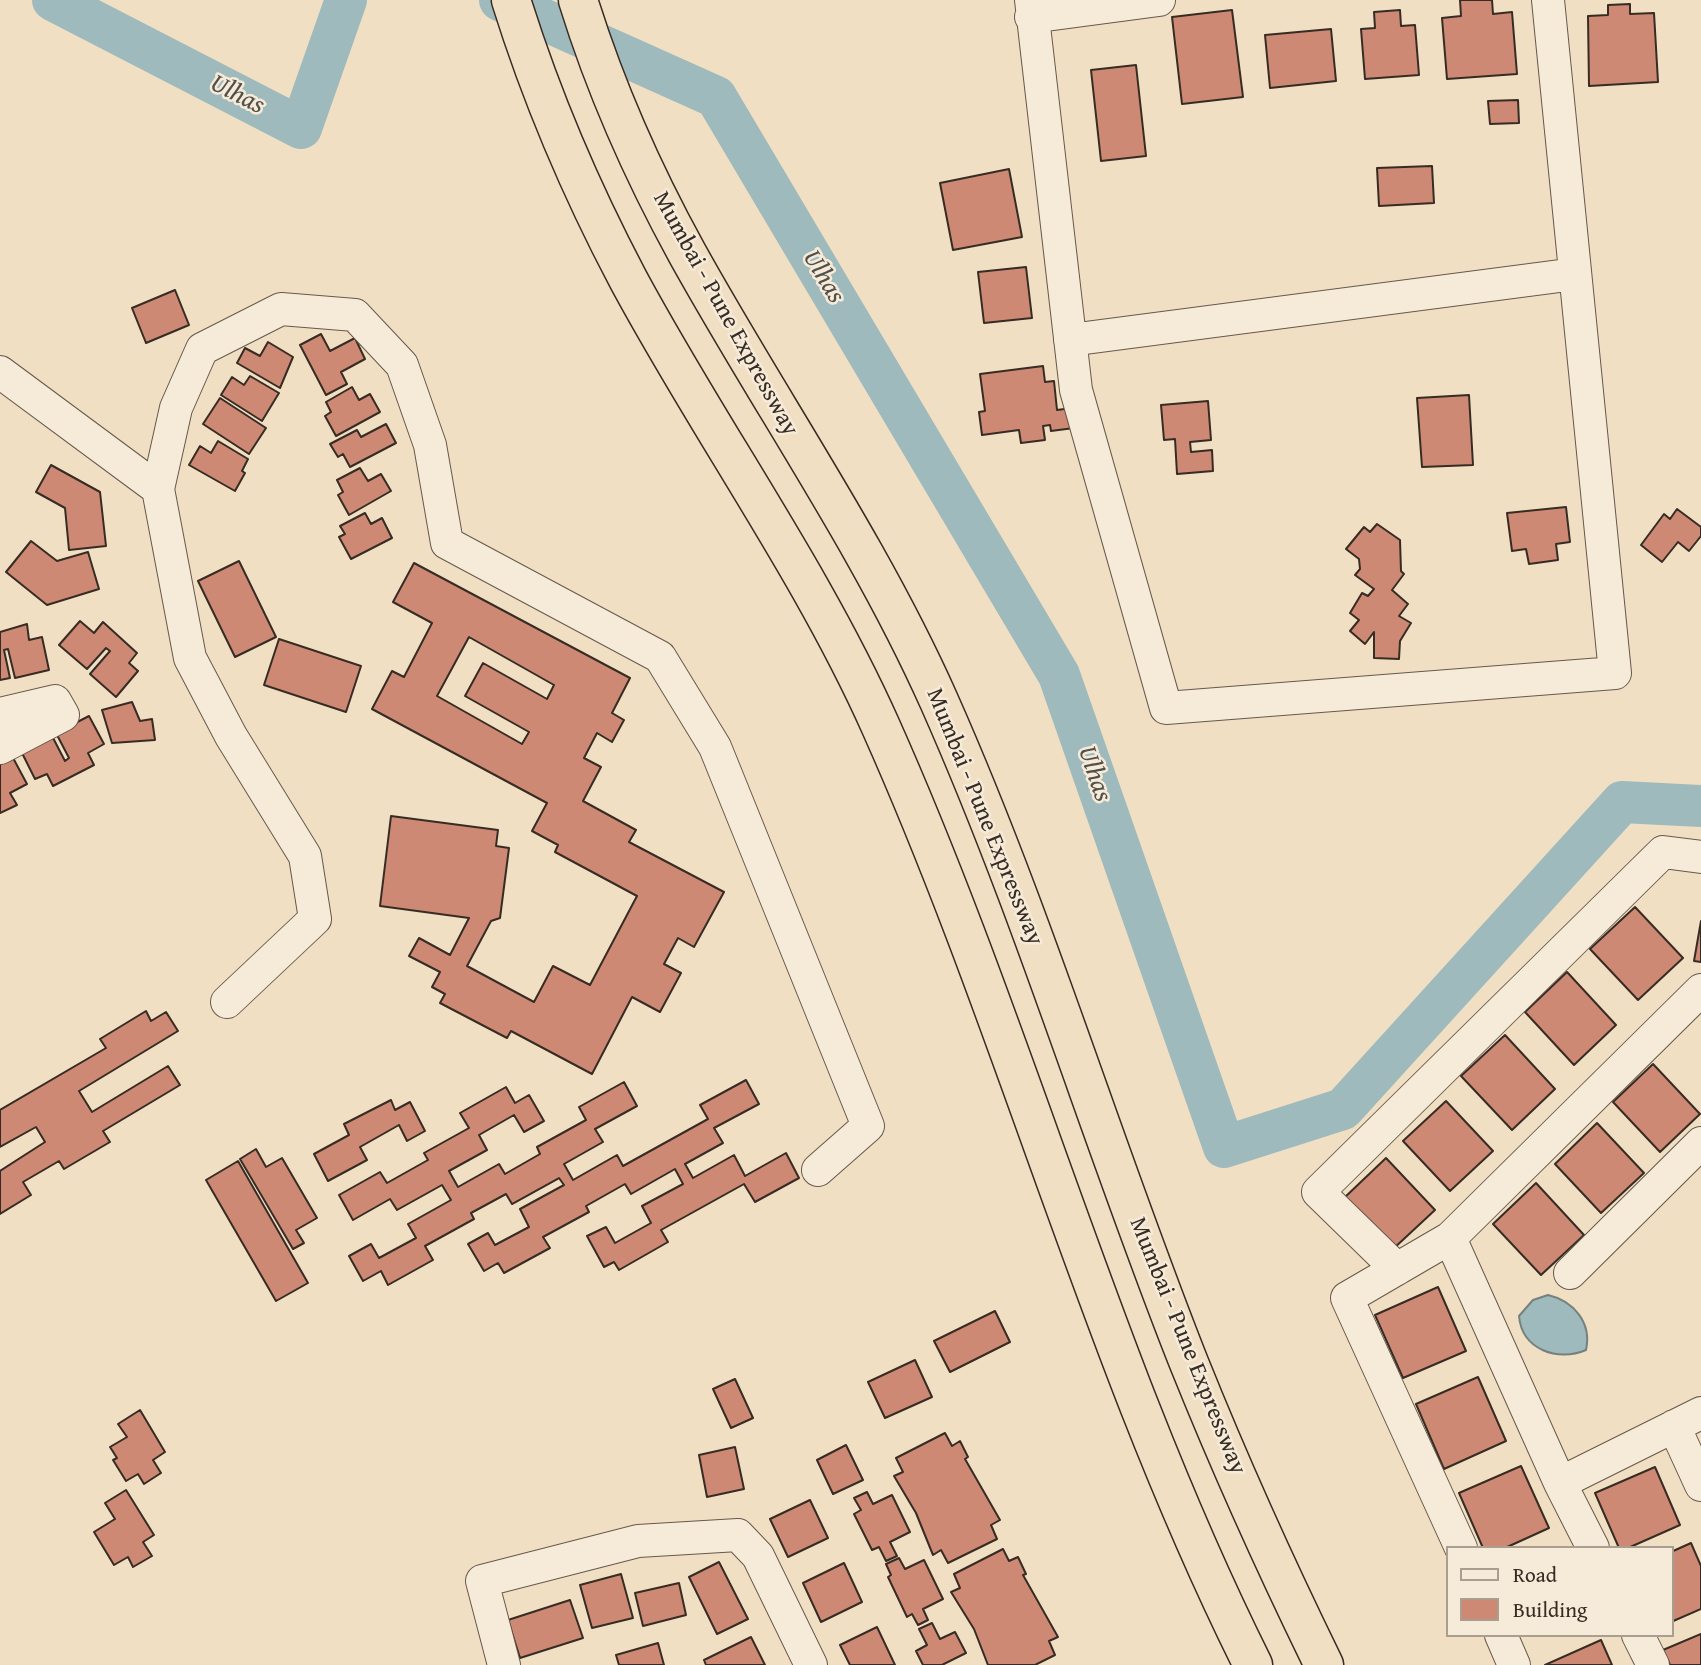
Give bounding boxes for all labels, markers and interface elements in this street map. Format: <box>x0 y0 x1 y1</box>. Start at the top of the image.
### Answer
water label: Ulhas <box>205 68 269 122</box>
street label: Mumbai - Pune Expressway <box>646 187 804 441</box>
water label: Ulhas <box>795 245 851 309</box>
street label: Mumbai - Pune Expressway <box>919 684 1049 950</box>
water label: Ulhas <box>1070 742 1118 806</box>
street label: Mumbai - Pune Expressway <box>1122 1213 1252 1479</box>
legend <box>1446 1546 1673 1637</box>
text: Road <box>1513 1559 1557 1590</box>
text: Building <box>1513 1594 1587 1625</box>

